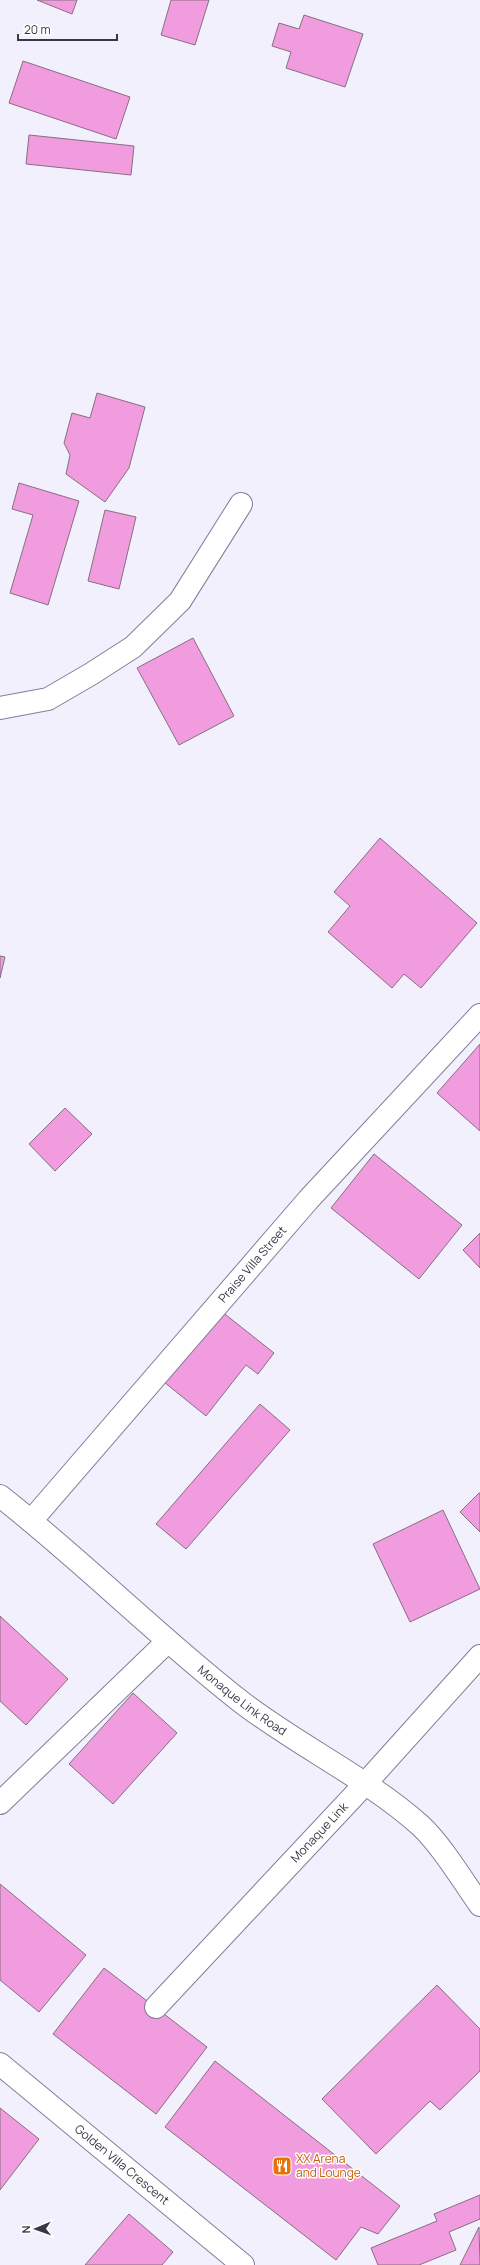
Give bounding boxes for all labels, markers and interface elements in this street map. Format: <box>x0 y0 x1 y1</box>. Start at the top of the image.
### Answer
scale bar <box>18 16 117 42</box>
text: 20 m <box>24 21 51 38</box>
street label: Praise Villa Street <box>214 1222 290 1306</box>
street label: Monaque Link Road <box>194 1661 290 1739</box>
street label: Monaque Link <box>287 1798 352 1866</box>
street label: Golden Villa Crescent <box>71 2120 173 2209</box>
place label: XX Arena and Lounge <box>296 2150 361 2181</box>
restaurant icon: XX Arena and Lounge <box>271 2155 293 2177</box>
north arrow <box>16 2209 56 2249</box>
text: N <box>18 2225 33 2234</box>

